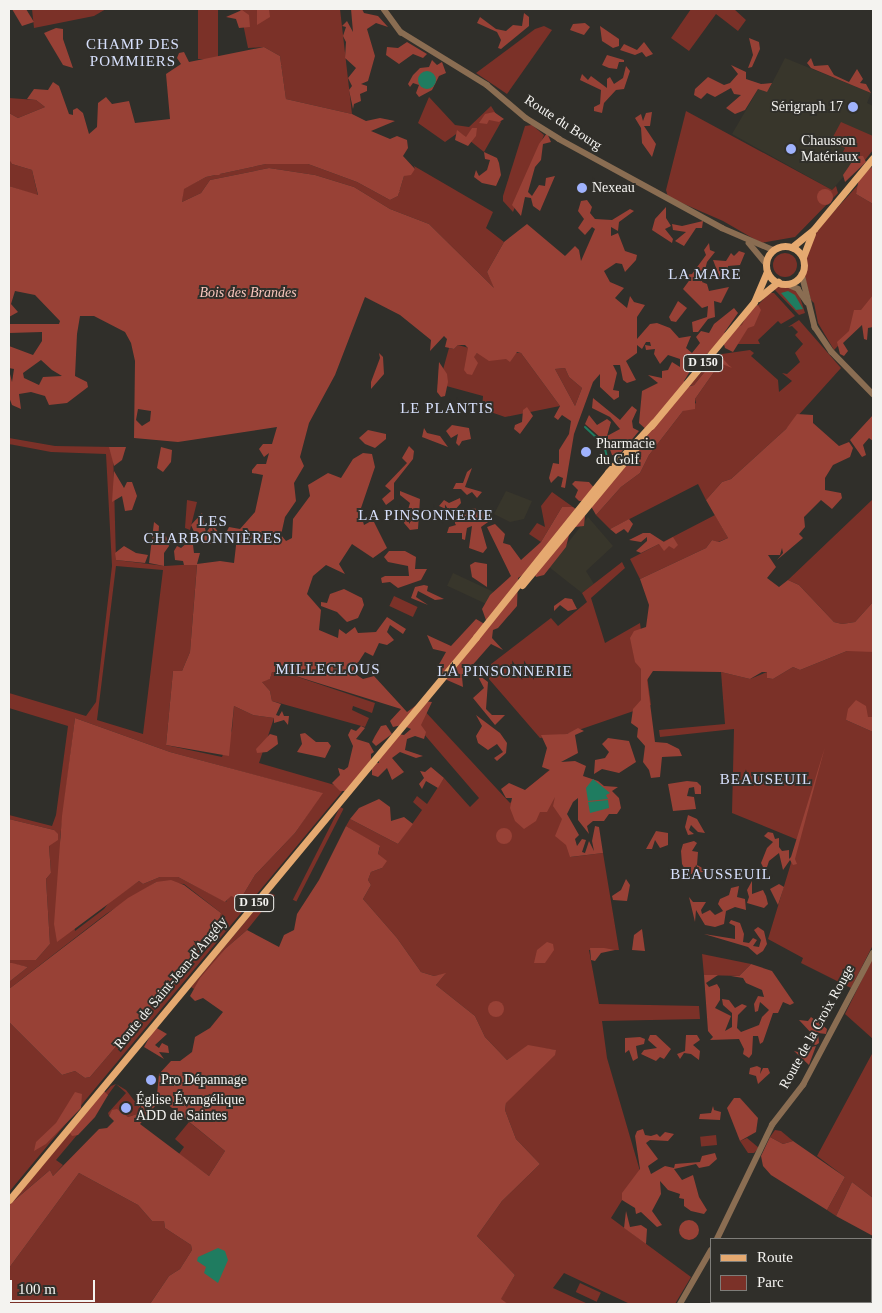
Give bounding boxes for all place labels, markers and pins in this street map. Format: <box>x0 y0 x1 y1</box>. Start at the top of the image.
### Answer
place label: Sérigraph 17 <box>771 99 843 115</box>
marker: Sérigraph 17 <box>847 101 859 113</box>
place label: Chausson Matériaux <box>801 133 859 166</box>
marker: Chausson Matériaux <box>785 143 797 155</box>
place label: Nexeau <box>592 180 635 196</box>
marker: Nexeau <box>576 182 588 194</box>
place label: Pharmacie du Golf <box>596 436 655 468</box>
marker: Pharmacie du Golf <box>580 446 592 458</box>
place label: Pro Dépannage <box>161 1072 247 1088</box>
marker: Pro Dépannage <box>145 1074 157 1086</box>
place label: Église Évangélique ADD de Saintes <box>136 1092 244 1124</box>
marker: Église Évangélique ADD de Saintes <box>120 1102 132 1114</box>

